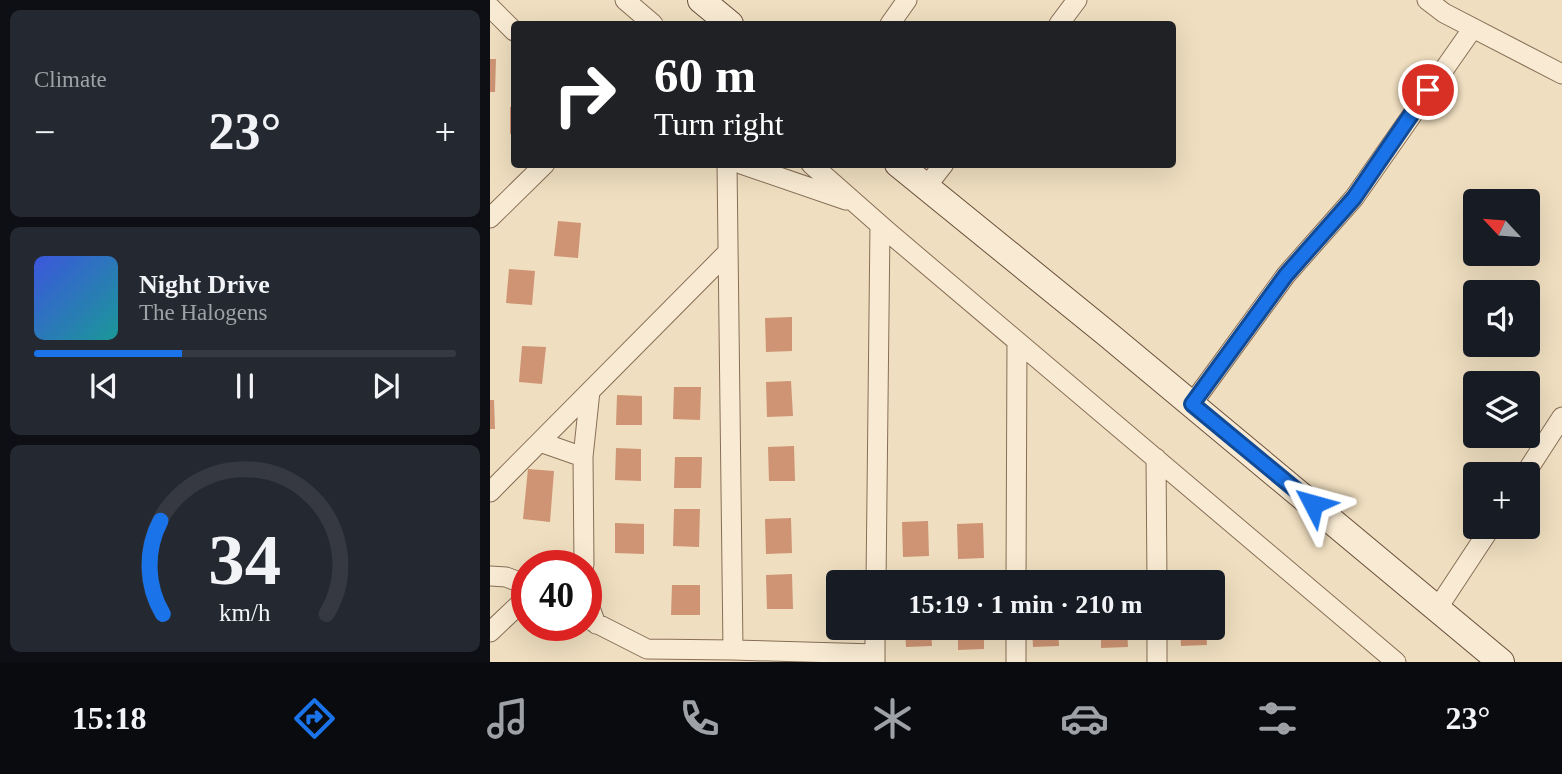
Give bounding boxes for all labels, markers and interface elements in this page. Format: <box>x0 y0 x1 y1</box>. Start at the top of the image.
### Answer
text: 60 m <box>654 48 756 103</box>
icon: right <box>539 49 630 140</box>
pin <box>1398 60 1458 120</box>
text: Climate <box>34 67 107 92</box>
icon: arrive <box>1409 71 1447 109</box>
text: 23° <box>209 103 281 160</box>
text: Turn right <box>654 106 784 142</box>
text: − <box>34 111 55 153</box>
text: + <box>435 111 456 153</box>
north arrow <box>1463 189 1540 266</box>
map controls <box>1463 189 1540 539</box>
text: Night Drive <box>139 270 270 299</box>
button: sound <box>1463 280 1540 357</box>
text: The Halogens <box>139 300 267 325</box>
icon: previous <box>85 367 123 405</box>
icon: pause <box>226 367 264 405</box>
icon: next <box>367 367 405 405</box>
button: layers <box>1463 371 1540 448</box>
button: + <box>1463 462 1540 539</box>
position arrow <box>1276 467 1350 541</box>
text: 34 <box>209 520 281 601</box>
speed limit sign: 40 <box>511 550 602 641</box>
text: 15:19 · 1 min · 210 m <box>909 590 1143 619</box>
text: km/h <box>219 599 271 626</box>
icon: directions <box>290 694 339 743</box>
icon: music <box>483 694 532 743</box>
icon: phone <box>675 694 724 743</box>
icon: climate <box>868 694 917 743</box>
icon: car <box>1060 694 1109 743</box>
icon: filters <box>1253 694 1302 743</box>
text: 15:18 <box>72 700 146 736</box>
text: 23° <box>1445 700 1490 736</box>

